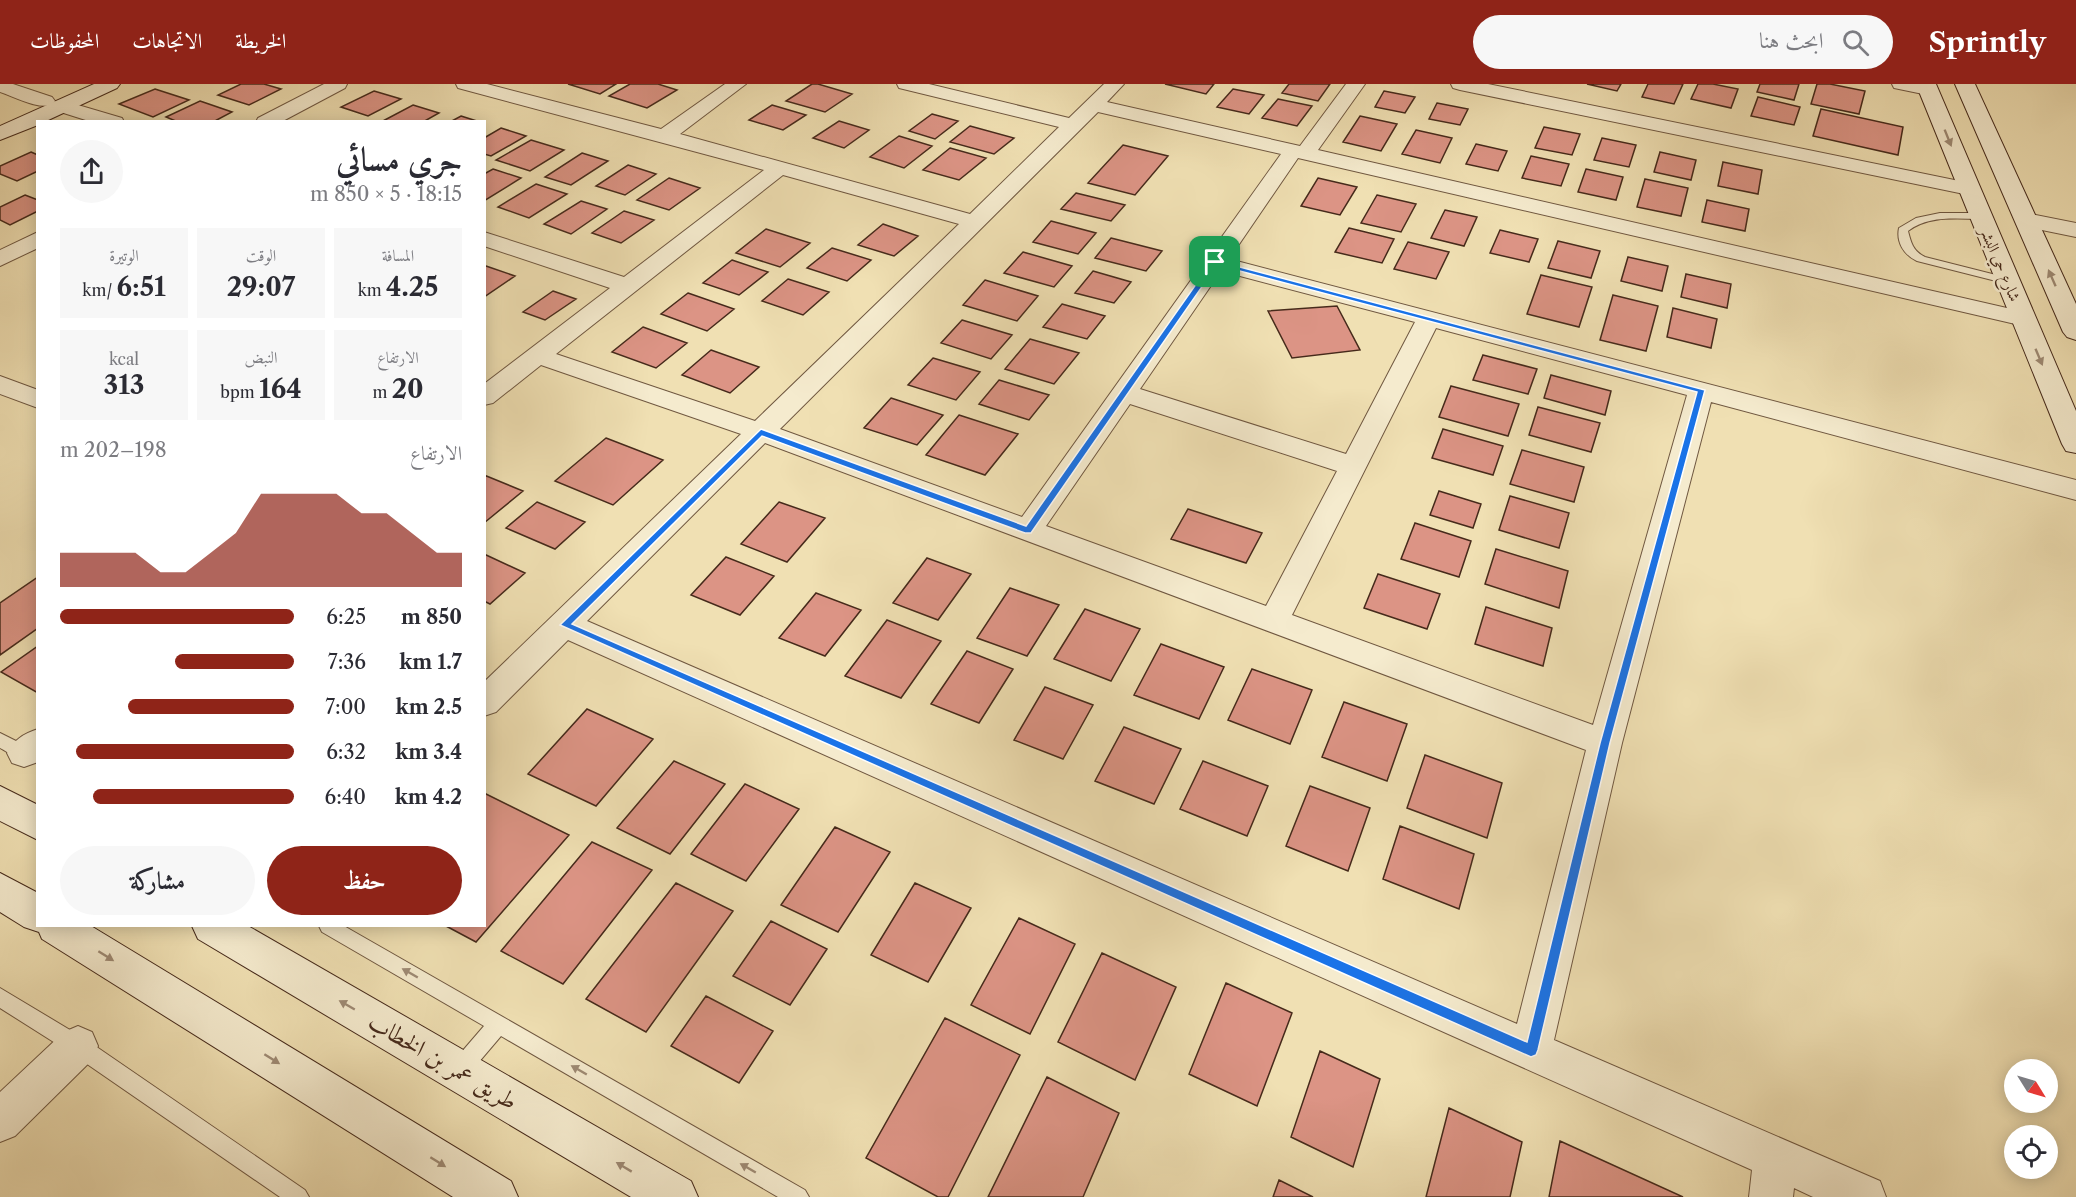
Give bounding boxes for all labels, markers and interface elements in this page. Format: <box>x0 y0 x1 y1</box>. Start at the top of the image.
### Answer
search box <box>1473 15 1893 69</box>
text: Sprintly <box>1929 25 2046 59</box>
icon: search <box>1839 26 1872 59</box>
text: ابحث هنا <box>1759 27 1824 54</box>
text: المحفوظات <box>30 28 99 53</box>
text: الاتجاهات <box>132 28 202 53</box>
text: الخريطة <box>235 28 286 53</box>
one-way arrow <box>1944 129 1953 147</box>
text: جري مسائي <box>336 139 462 180</box>
button: share <box>60 140 123 203</box>
text: 18:15 · 5 × 850 m <box>310 182 462 206</box>
street label: شارع حي البشر <box>1972 222 2026 306</box>
pin <box>1189 236 1240 287</box>
text: الوتيرة <box>109 245 139 265</box>
text: الوقت <box>246 245 276 265</box>
text: المسافة <box>382 245 414 265</box>
icon: arrive <box>1198 245 1231 278</box>
one-way arrow <box>2048 270 2057 287</box>
text: 6:51 <box>116 271 166 303</box>
text: 29:07 <box>227 271 295 303</box>
text: 4.25 <box>386 271 438 303</box>
text: /km <box>82 280 116 300</box>
text: km <box>358 280 386 300</box>
text: النبض <box>245 347 277 367</box>
text: الارتفاع <box>377 347 419 367</box>
one-way arrow <box>2034 348 2044 366</box>
text: kcal <box>109 349 139 369</box>
text: 313 <box>103 369 145 401</box>
text: 164 <box>259 373 302 405</box>
text: 20 <box>392 373 424 405</box>
text: bpm <box>220 382 259 402</box>
text: m <box>372 382 392 402</box>
text: 198–202 m <box>60 438 167 462</box>
text: الارتفاع <box>410 441 462 465</box>
text: 6:25 <box>326 605 366 629</box>
text: 850 m <box>401 605 462 629</box>
text: 7:36 <box>328 650 366 674</box>
text: 1.7 km <box>399 650 462 674</box>
text: 7:00 <box>325 695 366 719</box>
text: 2.5 km <box>395 695 462 719</box>
text: 6:32 <box>326 740 366 764</box>
text: 3.4 km <box>395 740 462 764</box>
text: 6:40 <box>324 785 366 809</box>
text: 4.2 km <box>395 785 462 809</box>
button: مشاركة <box>60 846 255 915</box>
button: حفظ <box>267 846 462 915</box>
one-way arrow <box>98 951 114 962</box>
one-way arrow <box>402 967 418 978</box>
one-way arrow <box>339 1000 356 1010</box>
street label: طريق عمر بن الخطاب <box>363 1007 523 1116</box>
one-way arrow <box>264 1053 280 1064</box>
north arrow <box>2004 1059 2058 1113</box>
map controls <box>2004 1059 2058 1179</box>
one-way arrow <box>570 1065 587 1075</box>
button: locate <box>2004 1125 2058 1179</box>
one-way arrow <box>430 1156 446 1167</box>
one-way arrow <box>616 1162 632 1173</box>
one-way arrow <box>740 1162 756 1173</box>

